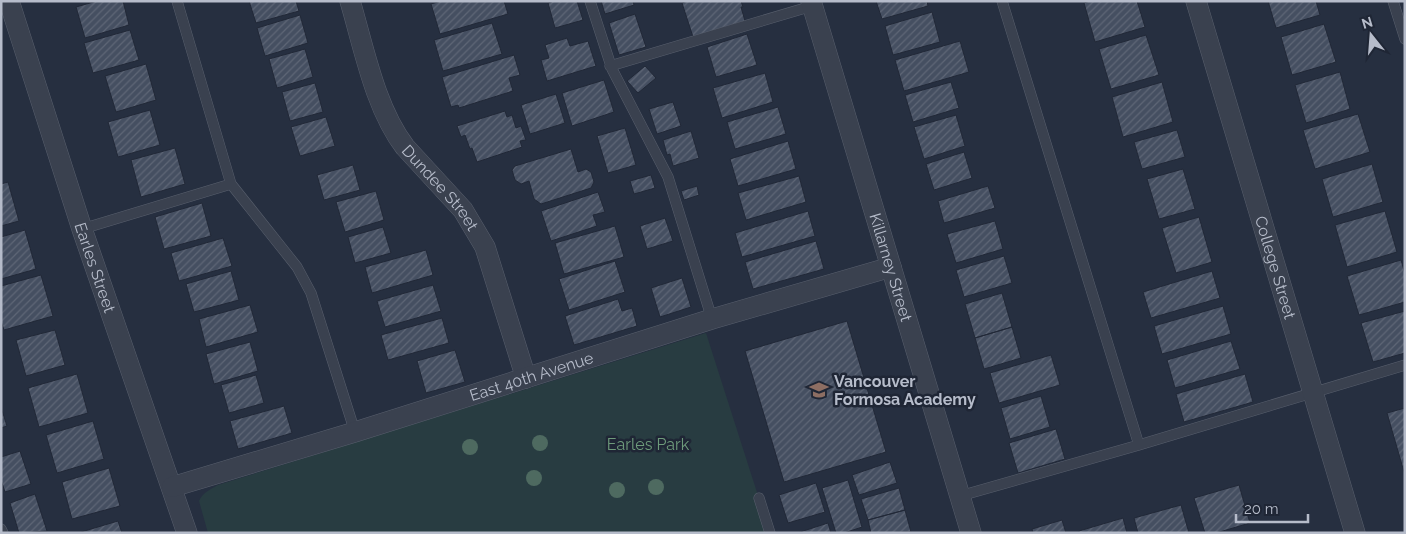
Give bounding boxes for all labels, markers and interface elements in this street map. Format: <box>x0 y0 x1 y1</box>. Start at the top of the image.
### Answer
north arrow <box>1346 10 1396 60</box>
text: N <box>1360 13 1375 32</box>
street label: Dundee Street <box>398 141 482 235</box>
street label: Killarney Street <box>865 211 916 324</box>
street label: College Street <box>1251 214 1300 322</box>
street label: Earles Street <box>71 220 119 316</box>
street label: East 40th Avenue <box>467 348 596 405</box>
place label: Vancouver Formosa Academy <box>834 372 976 409</box>
school or university icon: Vancouver Formosa Academy <box>808 379 830 401</box>
park label: Earles Park <box>607 435 690 454</box>
scale bar <box>1236 492 1308 524</box>
text: 20 m <box>1244 500 1279 518</box>

